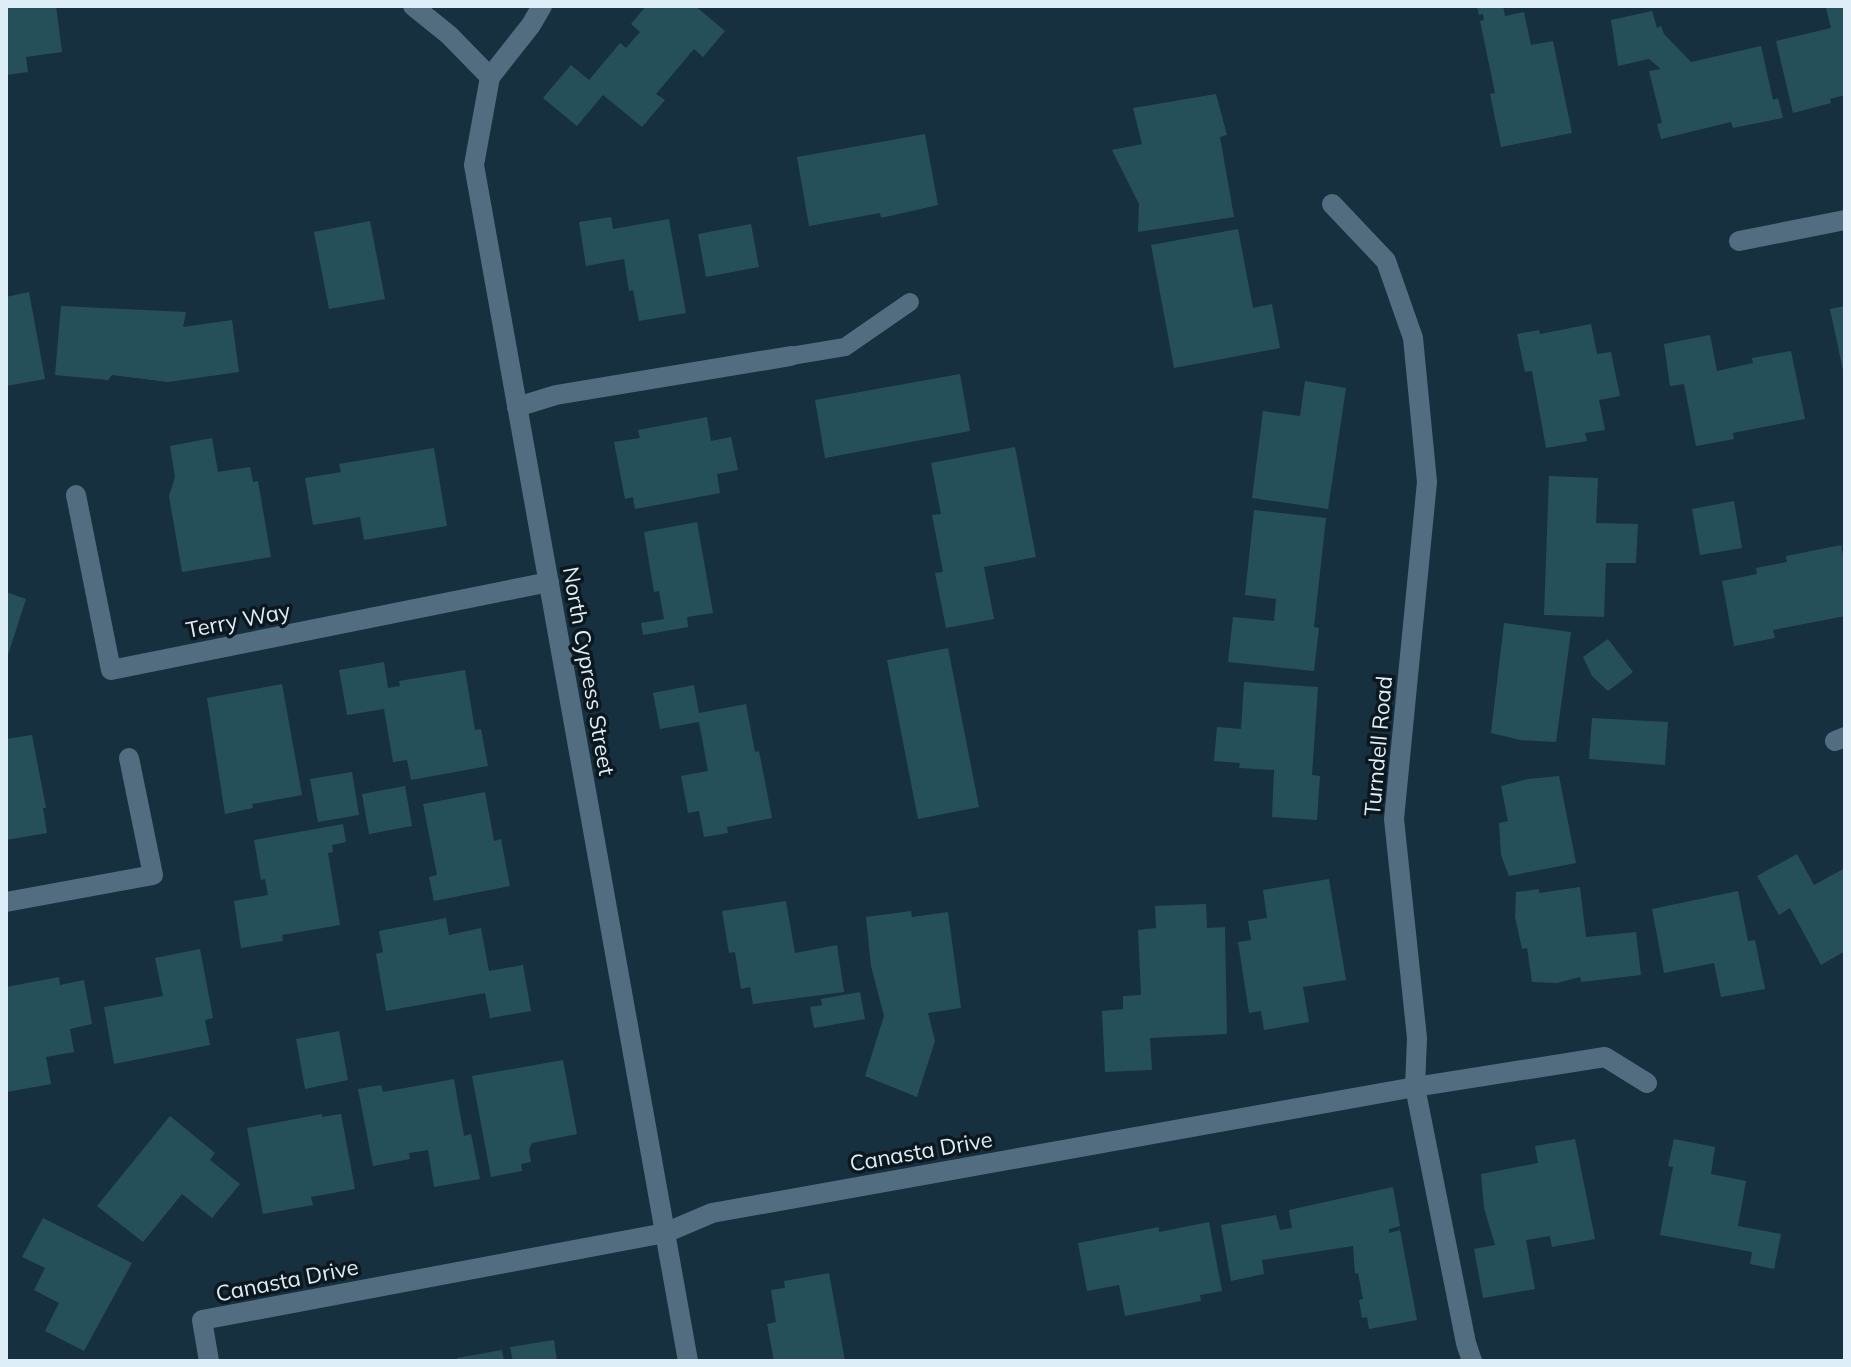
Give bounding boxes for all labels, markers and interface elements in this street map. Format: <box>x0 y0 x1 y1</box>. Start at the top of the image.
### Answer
street label: North Cypress Street <box>557 564 621 778</box>
street label: Terry Way <box>183 596 293 644</box>
street label: Turndell Road <box>1358 675 1398 817</box>
street label: Canasta Drive <box>847 1125 995 1177</box>
street label: Canasta Drive <box>213 1252 361 1308</box>

